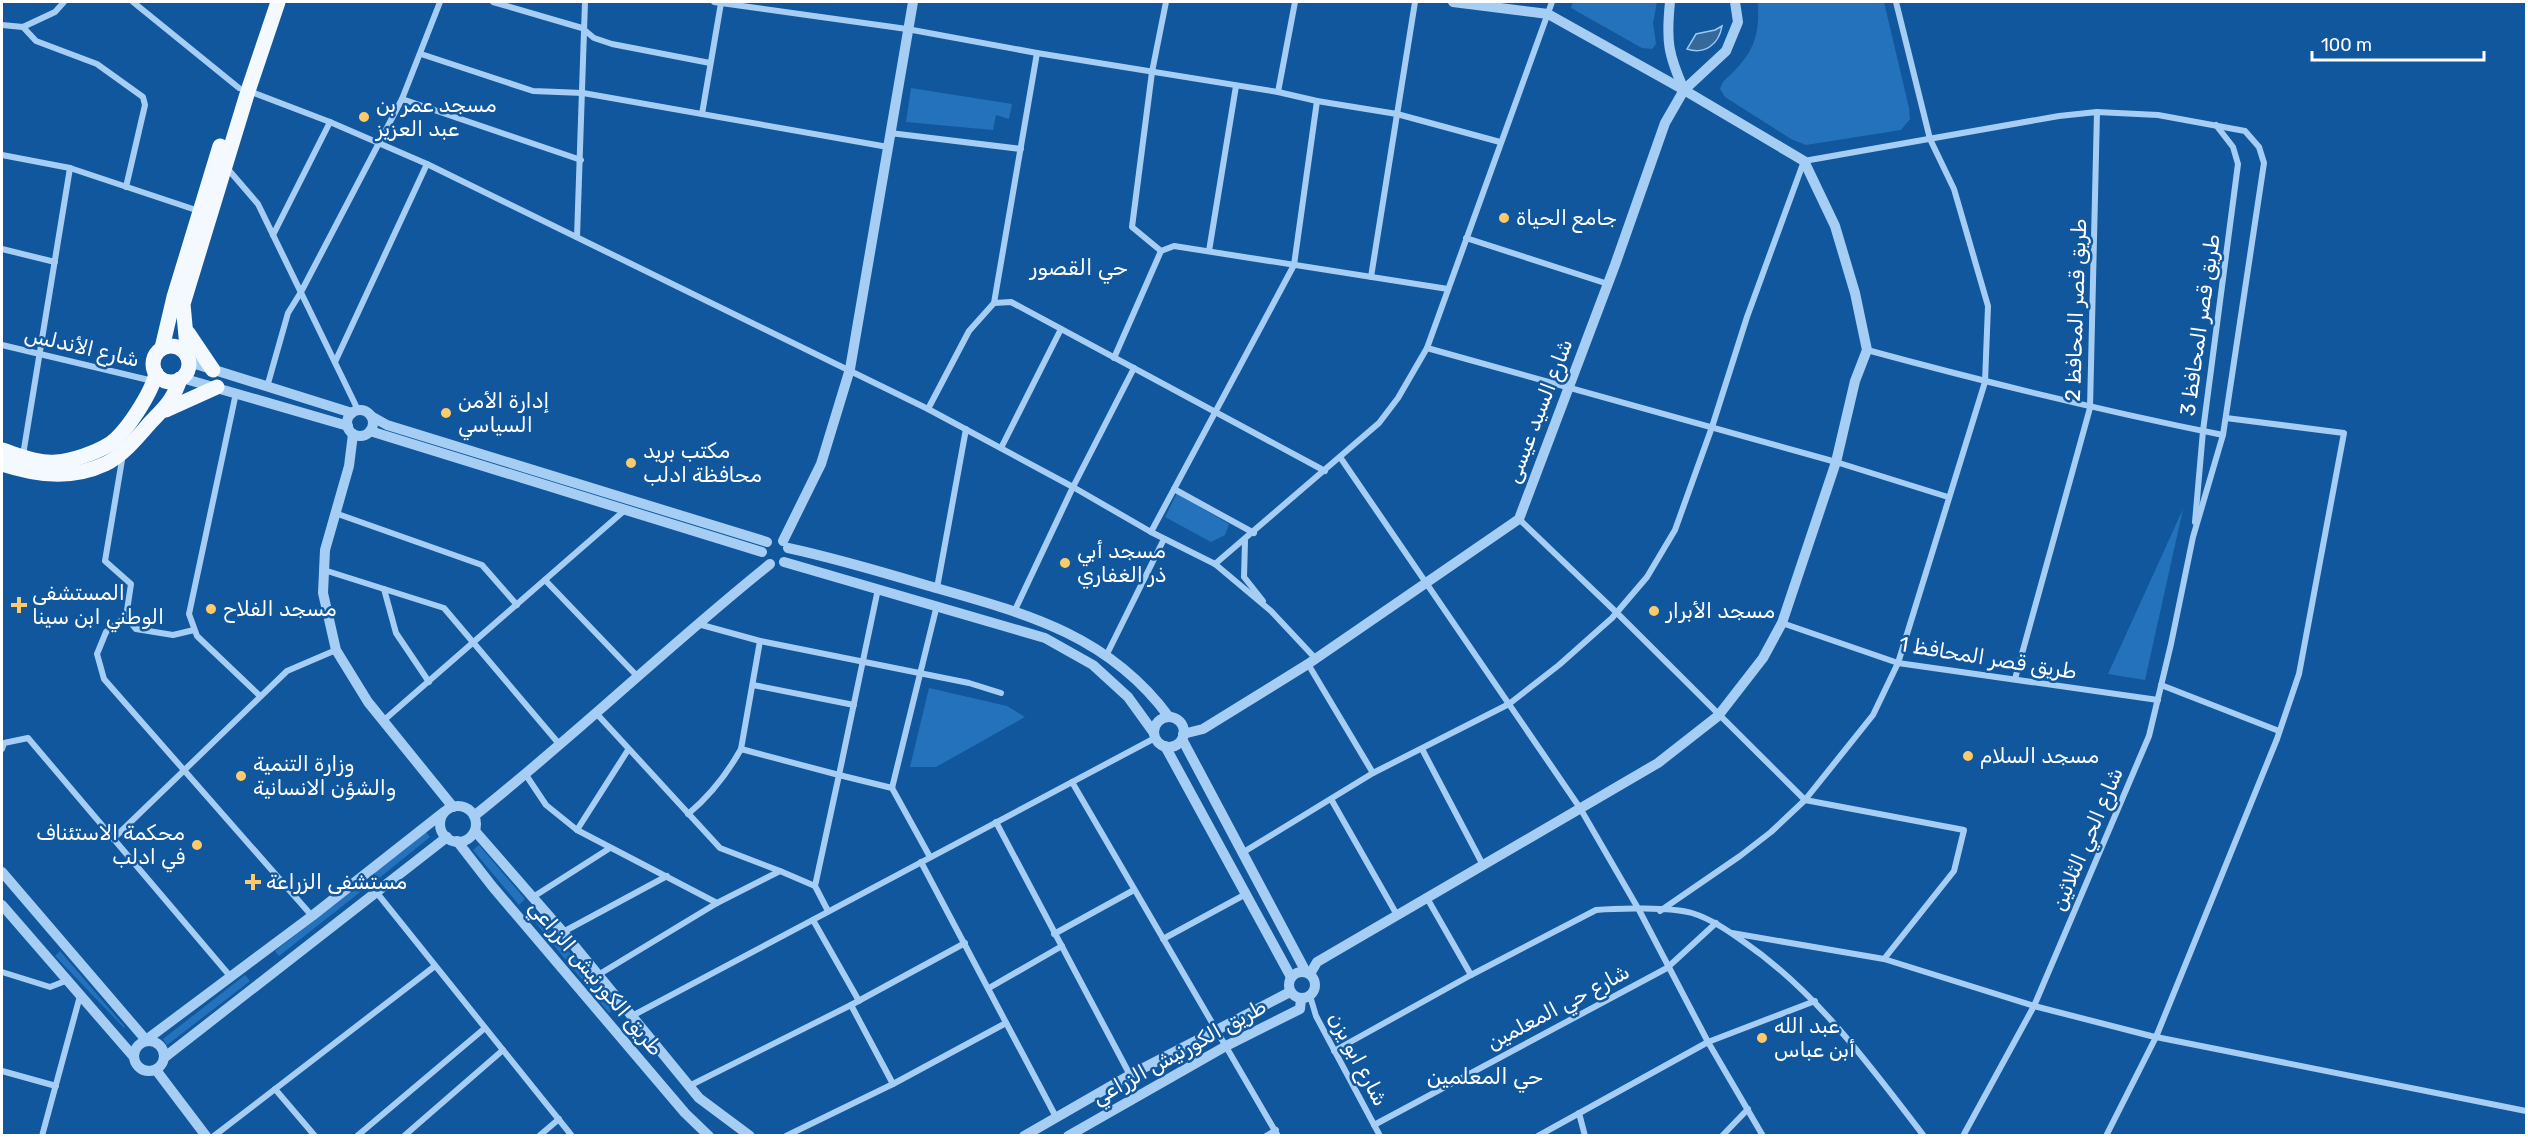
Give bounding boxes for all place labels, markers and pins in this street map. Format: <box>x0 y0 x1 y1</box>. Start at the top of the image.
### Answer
place label: مسجد عمر بن عبد العزيز <box>374 92 497 141</box>
marker: مسجد عمر بن عبد العزيز <box>357 110 371 124</box>
place label: جامع الحياة <box>1516 205 1617 233</box>
marker: جامع الحياة <box>1497 211 1511 225</box>
place label: إدارة الأمن السياسي <box>458 388 549 441</box>
marker: إدارة الأمن السياسي <box>439 406 453 420</box>
place label: مكتب بريد محافظة ادلب <box>643 438 762 487</box>
marker: مكتب بريد محافظة ادلب <box>624 456 638 470</box>
place label: مسجد أبي ذر الغفاري <box>1077 538 1167 589</box>
marker: مسجد أبي ذر الغفاري <box>1058 556 1072 570</box>
place label: المستشفى الوطني ابن سينا <box>32 580 164 633</box>
marker: المستشفى الوطني ابن سينا <box>10 596 28 614</box>
place label: مسجد الفلاح <box>223 596 337 623</box>
place label: مسجد الأبرار <box>1664 598 1775 623</box>
marker: مسجد الفلاح <box>204 602 218 616</box>
marker: مسجد الأبرار <box>1647 604 1661 618</box>
place label: مسجد السلام <box>1980 743 2099 769</box>
marker: مسجد السلام <box>1961 749 1975 763</box>
place label: وزارة التنمية والشؤن الانسانية <box>253 751 396 801</box>
marker: وزارة التنمية والشؤن الانسانية <box>234 769 248 783</box>
place label: محكمة الاستئناف في ادلب <box>36 820 185 873</box>
marker: محكمة الاستئناف في ادلب <box>190 838 204 852</box>
place label: مستشفى الزراعة <box>266 869 407 894</box>
marker: مستشفى الزراعة <box>244 873 262 891</box>
place label: عبد الله أبن عباس <box>1774 1013 1855 1062</box>
marker: عبد الله أبن عباس <box>1755 1031 1769 1045</box>

